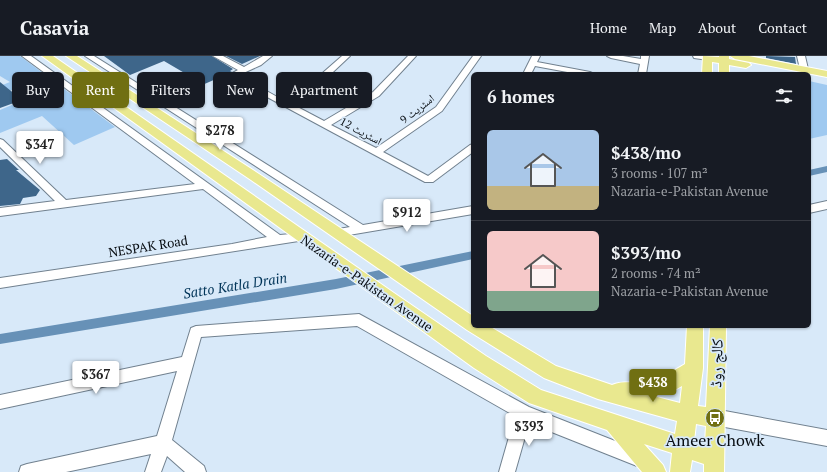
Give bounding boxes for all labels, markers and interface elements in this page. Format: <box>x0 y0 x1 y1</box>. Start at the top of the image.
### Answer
text: Casavia <box>20 15 89 40</box>
text: Home <box>590 18 627 37</box>
text: Map <box>649 18 676 37</box>
text: About <box>698 18 736 37</box>
text: Contact <box>758 18 807 37</box>
chip: Buy <box>12 72 64 108</box>
chip: Rent <box>72 72 129 108</box>
chip: Filters <box>137 72 205 108</box>
chip: New <box>213 72 268 108</box>
chip: Apartment <box>276 72 372 108</box>
text: 6 homes <box>487 85 555 108</box>
icon: filters <box>773 85 795 107</box>
street label: اسٹریٹ 9 <box>397 91 437 127</box>
street label: اسٹریٹ 12 <box>338 114 384 148</box>
pin: $278 <box>196 117 244 151</box>
text: $278 <box>205 121 235 139</box>
pin: $347 <box>16 131 64 165</box>
text: $347 <box>25 135 55 153</box>
text: $438/mo <box>611 141 681 164</box>
icon: home <box>519 146 567 194</box>
text: 3 rooms · 107 m² <box>611 164 708 182</box>
text: Nazaria-e-Pakistan Avenue <box>611 182 768 200</box>
pin: $912 <box>383 199 431 233</box>
text: $912 <box>392 203 422 221</box>
street label: NESPAK Road <box>107 231 189 261</box>
street label: Nazaria-e-Pakistan Avenue <box>297 231 437 335</box>
text: $393/mo <box>611 241 681 264</box>
icon: home <box>519 247 567 295</box>
text: 2 rooms · 74 m² <box>611 264 701 282</box>
water label: Satto Katla Drain <box>182 267 288 303</box>
text: Nazaria-e-Pakistan Avenue <box>611 282 768 300</box>
street label: کالج روڈ <box>704 338 728 388</box>
pin: $367 <box>72 361 120 395</box>
text: $367 <box>81 365 111 383</box>
pin: $438 <box>629 369 677 403</box>
text: $438 <box>638 373 668 391</box>
bus stop icon: Ameer Chowk <box>704 407 726 429</box>
pin: $393 <box>505 413 553 447</box>
text: $393 <box>514 417 544 435</box>
place label: Ameer Chowk <box>665 429 765 451</box>

